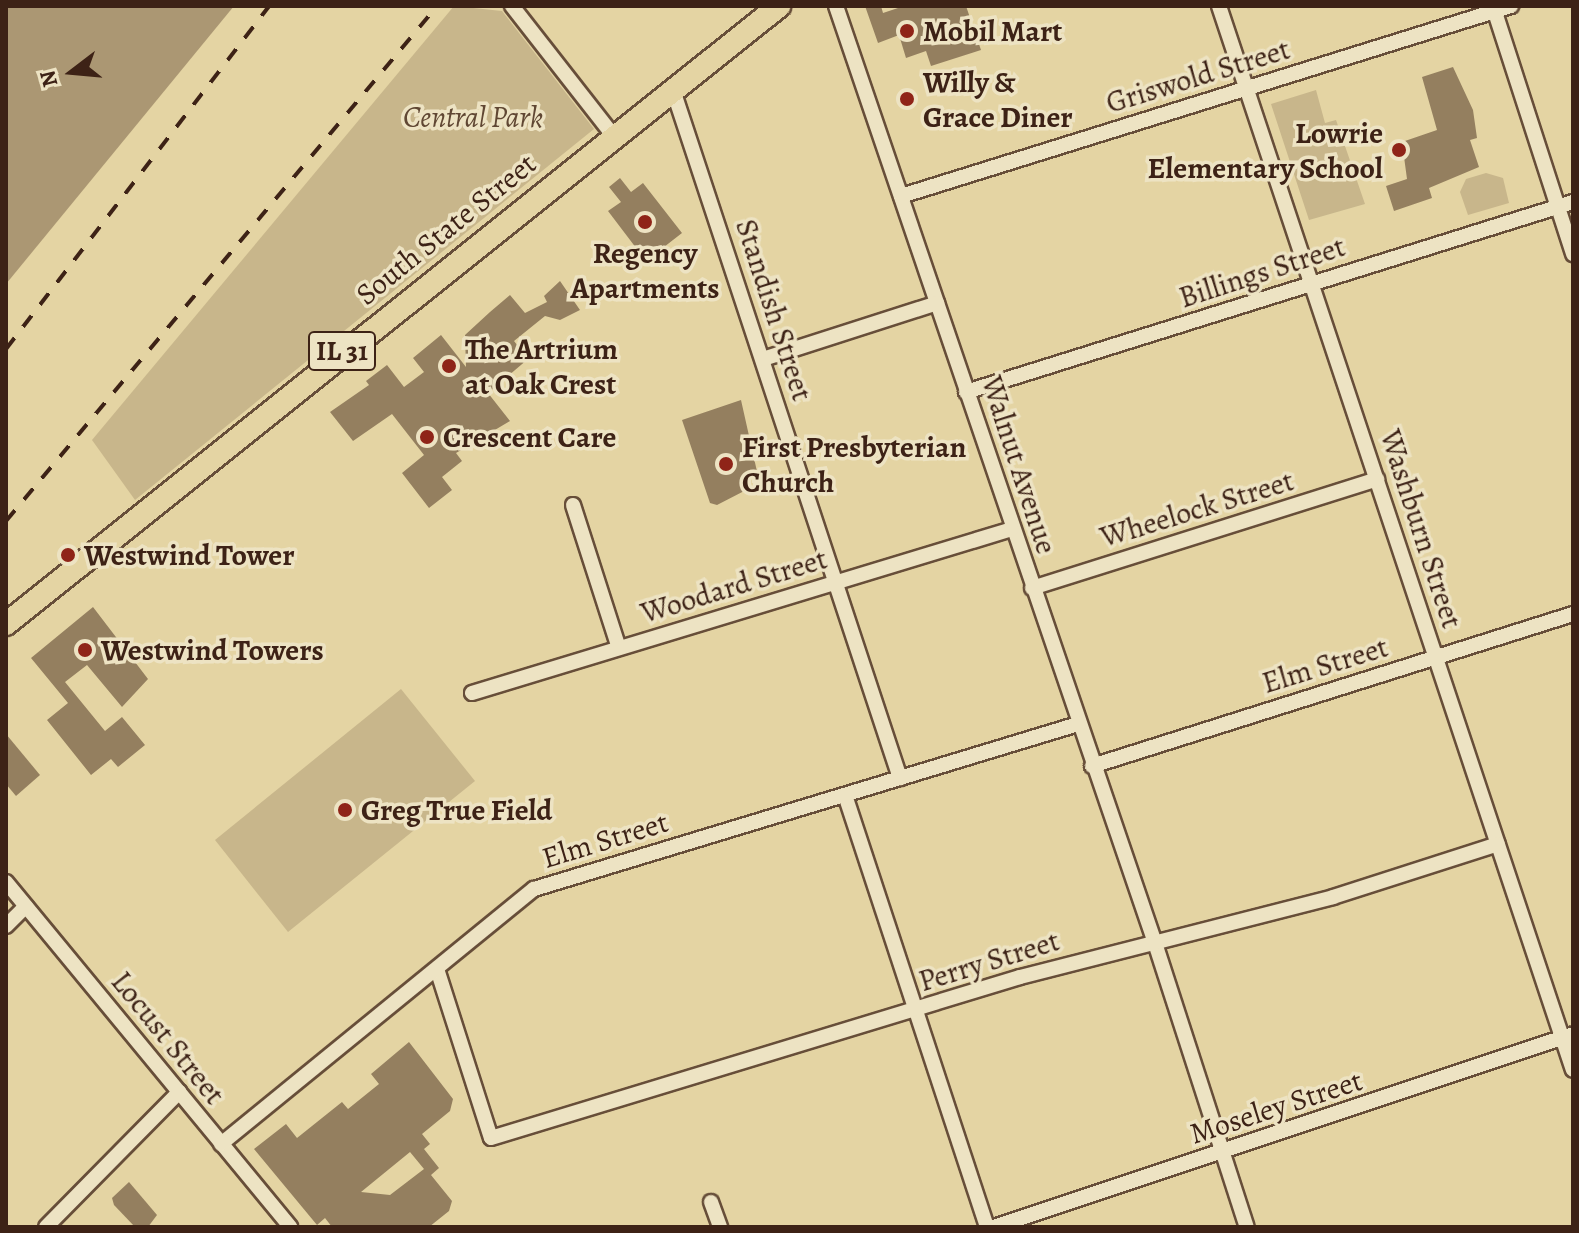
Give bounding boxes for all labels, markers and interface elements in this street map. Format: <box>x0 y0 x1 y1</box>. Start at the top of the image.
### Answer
place label: Mobil Mart <box>923 13 1062 49</box>
marker: Mobil Mart <box>898 22 916 40</box>
street label: Griswold Street <box>1102 31 1294 121</box>
north arrow <box>32 32 112 112</box>
place label: Willy & Grace Diner <box>923 64 1073 134</box>
text: N <box>32 67 66 90</box>
marker: Willy & Grace Diner <box>898 90 916 108</box>
park label: Central Park <box>403 99 543 135</box>
place label: Lowrie Elementary School <box>1147 115 1383 186</box>
marker: Lowrie Elementary School <box>1390 141 1408 159</box>
street label: South State Street <box>349 145 543 313</box>
marker: Regency Apartments <box>636 213 654 231</box>
street label: Standish Street <box>728 215 820 405</box>
street label: Billings Street <box>1174 228 1350 316</box>
place label: Regency Apartments <box>570 235 720 306</box>
road number: IL 31 <box>308 327 376 375</box>
place label: The Artrium at Oak Crest <box>465 331 618 402</box>
marker: The Artrium at Oak Crest <box>440 357 458 375</box>
street label: Walnut Avenue <box>973 372 1065 558</box>
place label: Crescent Care <box>443 419 616 455</box>
street label: Washburn Street <box>1372 425 1470 633</box>
marker: Crescent Care <box>418 428 436 446</box>
place label: First Presbyterian Church <box>742 429 966 500</box>
marker: First Presbyterian Church <box>717 455 735 473</box>
street label: Wheelock Street <box>1096 463 1298 555</box>
place label: Westwind Tower <box>84 537 295 573</box>
street label: Woodard Street <box>637 541 831 631</box>
marker: Westwind Tower <box>59 546 77 564</box>
street label: Elm Street <box>1258 629 1392 701</box>
place label: Westwind Towers <box>101 632 324 668</box>
marker: Westwind Towers <box>76 641 94 659</box>
place label: Greg True Field <box>361 792 552 828</box>
marker: Greg True Field <box>336 801 354 819</box>
street label: Elm Street <box>538 804 672 876</box>
street label: Perry Street <box>914 923 1064 999</box>
street label: Locust Street <box>103 964 233 1112</box>
street label: Moseley Street <box>1185 1062 1367 1152</box>

